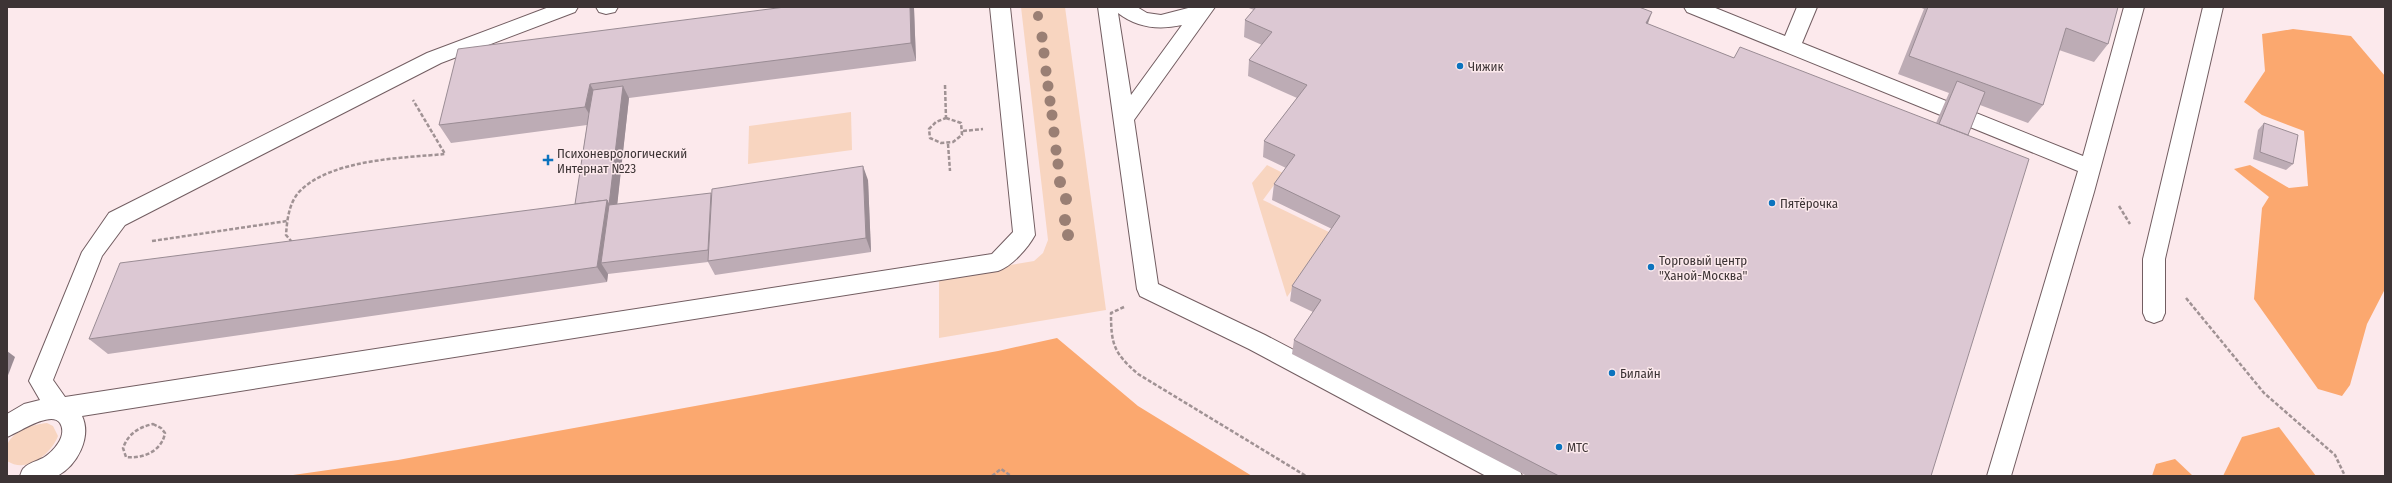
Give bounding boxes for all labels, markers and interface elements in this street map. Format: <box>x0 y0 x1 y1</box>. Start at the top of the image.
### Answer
place label: Чижик <box>1468 59 1504 74</box>
marker: Чижик <box>1455 61 1465 71</box>
place label: Психоневрологический Интернат №23 <box>557 146 687 176</box>
marker: Психоневрологический Интернат №23 <box>542 154 554 166</box>
place label: Пятёрочка <box>1780 196 1838 211</box>
marker: Пятёрочка <box>1767 198 1777 208</box>
place label: Торговый центр "Ханой-Москва" <box>1659 253 1747 283</box>
marker: Торговый центр "Ханой-Москва" <box>1646 262 1656 272</box>
place label: Билайн <box>1620 366 1661 381</box>
marker: Билайн <box>1607 368 1617 378</box>
place label: МТС <box>1567 440 1589 455</box>
marker: МТС <box>1554 442 1564 452</box>

